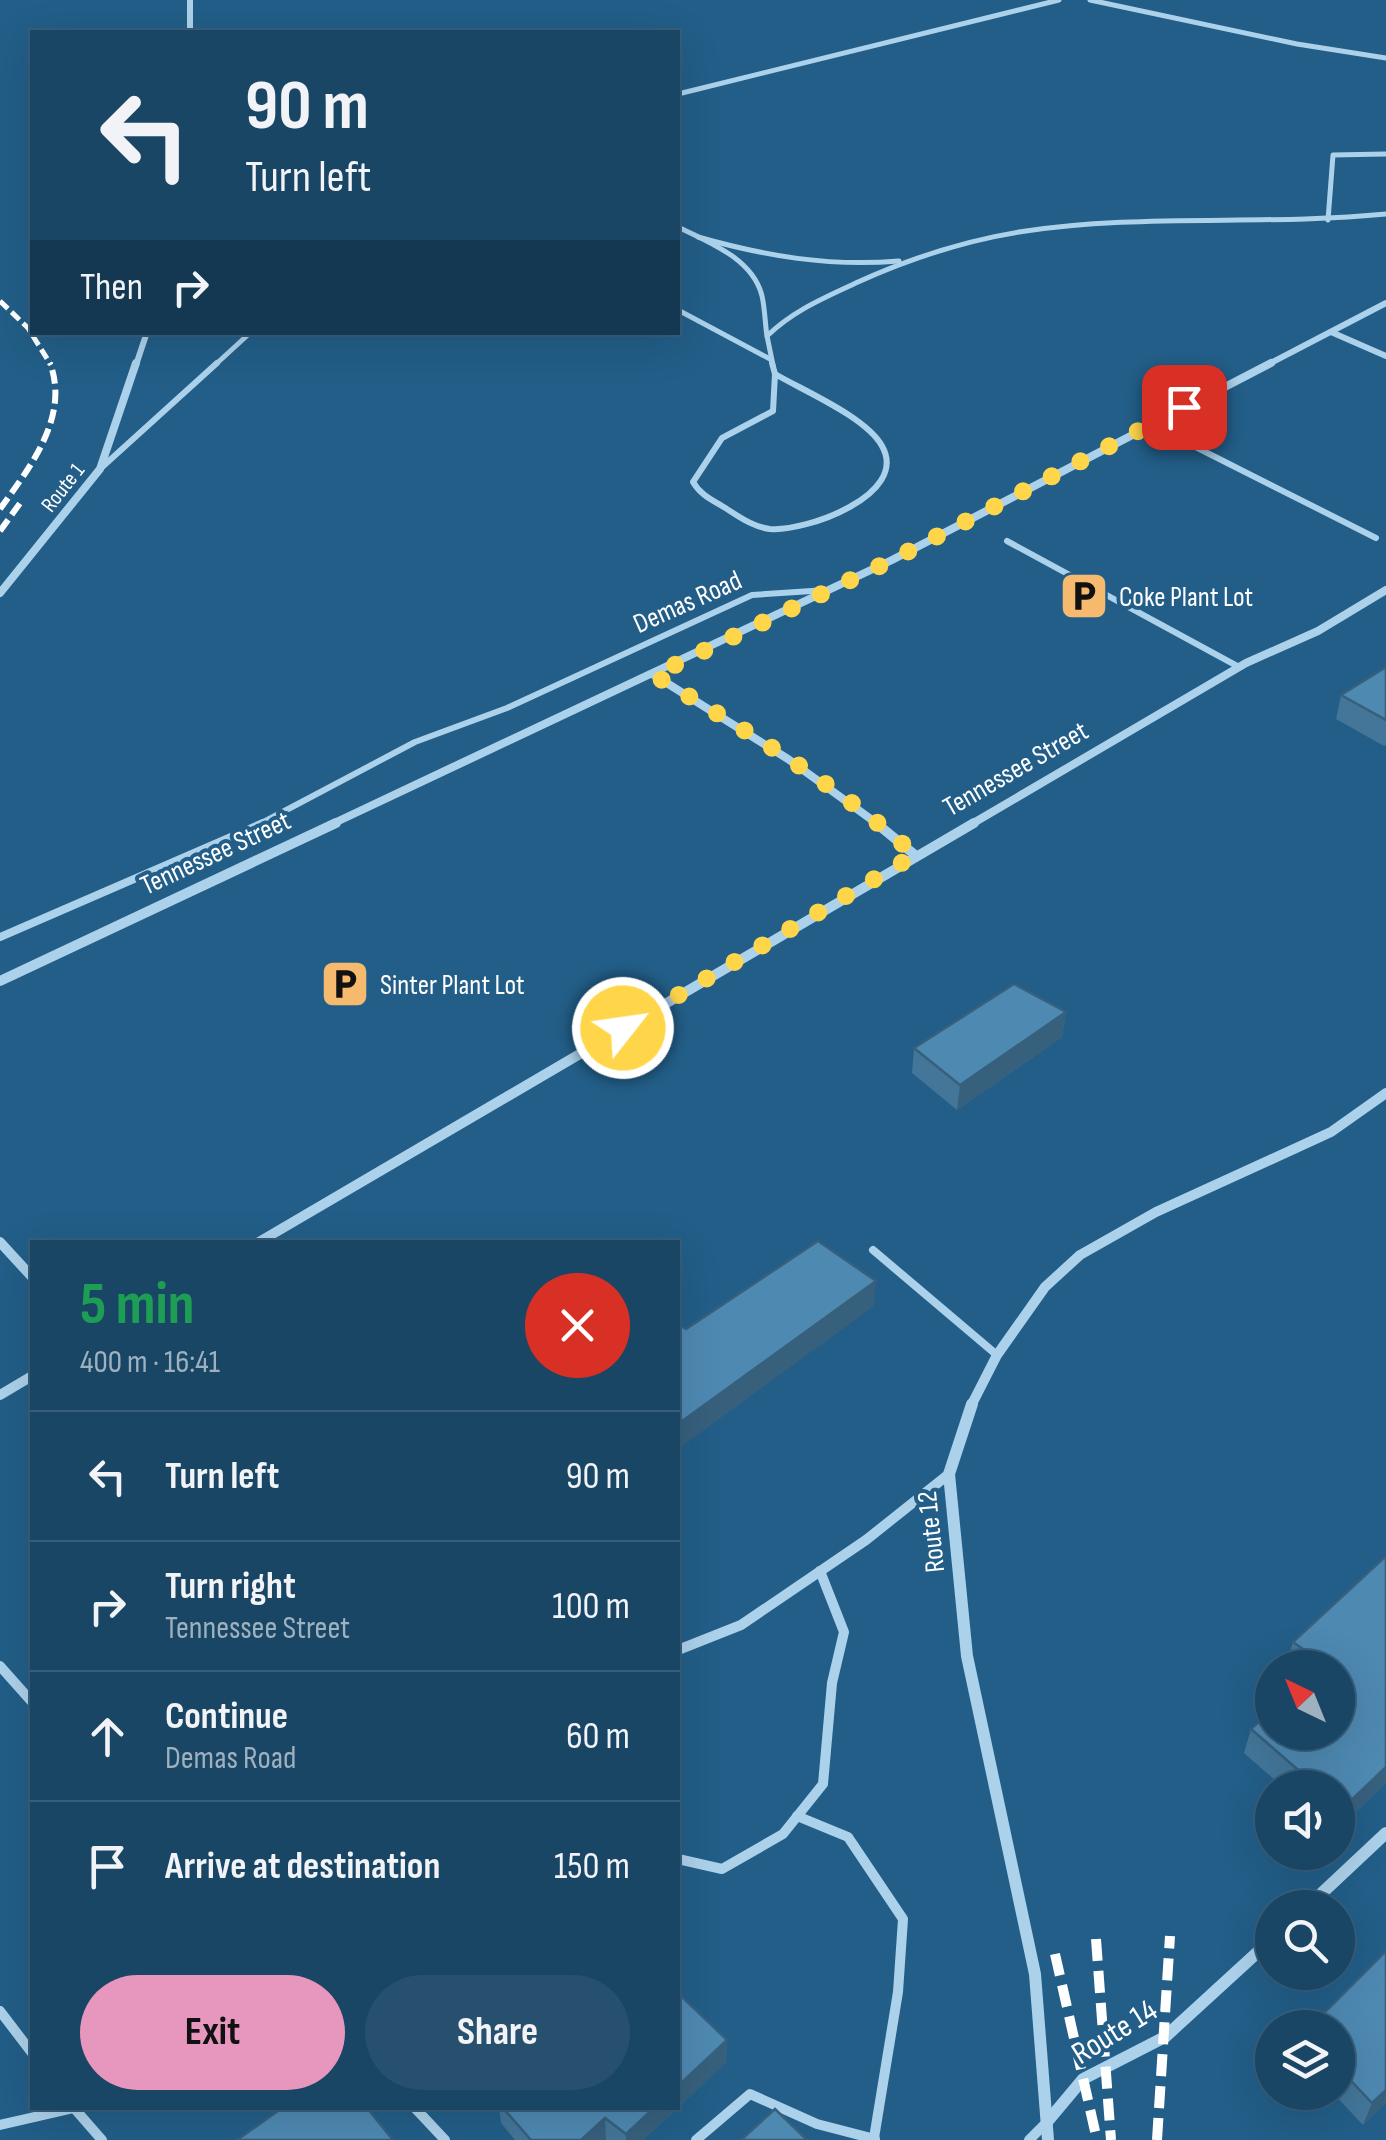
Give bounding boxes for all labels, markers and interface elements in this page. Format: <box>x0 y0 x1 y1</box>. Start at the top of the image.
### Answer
text: 90 m <box>245 65 369 149</box>
icon: left <box>80 70 210 200</box>
text: Turn left <box>245 150 371 205</box>
icon: right <box>163 260 218 315</box>
text: Then <box>80 265 143 310</box>
pin <box>1142 365 1227 450</box>
icon: arrive <box>1157 380 1212 435</box>
street label: Route 1 <box>36 458 91 518</box>
street label: Demas Road <box>628 564 747 641</box>
parking icon: Coke Plant Lot <box>1058 570 1110 622</box>
place label: Coke Plant Lot <box>1119 581 1253 614</box>
street label: Tennessee Street <box>937 715 1094 824</box>
street label: Tennessee Street <box>135 804 296 903</box>
parking icon: Sinter Plant Lot <box>319 958 371 1010</box>
place label: Sinter Plant Lot <box>380 969 525 1002</box>
position arrow <box>571 976 675 1080</box>
text: 5 min <box>80 1269 194 1341</box>
button: close <box>525 1273 630 1378</box>
text: 400 m · 16:41 <box>80 1343 220 1382</box>
icon: left <box>80 1449 135 1504</box>
text: Turn left <box>165 1454 279 1499</box>
text: 90 m <box>566 1454 630 1499</box>
street label: Route 12 <box>911 1490 952 1574</box>
text: Turn right <box>165 1564 296 1609</box>
icon: right <box>80 1579 135 1634</box>
text: 100 m <box>552 1584 630 1629</box>
text: Tennessee Street <box>165 1609 350 1648</box>
north arrow <box>1255 1650 1355 1750</box>
map controls <box>1255 1650 1355 2110</box>
text: Continue <box>165 1694 288 1739</box>
icon: ahead <box>80 1709 135 1764</box>
text: 60 m <box>566 1714 630 1759</box>
text: Demas Road <box>165 1739 296 1778</box>
button: sound <box>1255 1770 1355 1870</box>
icon: arrive <box>80 1839 135 1894</box>
text: Arrive at destination <box>165 1844 440 1889</box>
text: 150 m <box>554 1844 630 1889</box>
button: search <box>1255 1890 1355 1990</box>
button: Exit <box>80 1975 345 2090</box>
button: Share <box>365 1975 630 2090</box>
street label: Route 14 <box>1065 1991 1165 2073</box>
button: layers <box>1255 2010 1355 2110</box>

